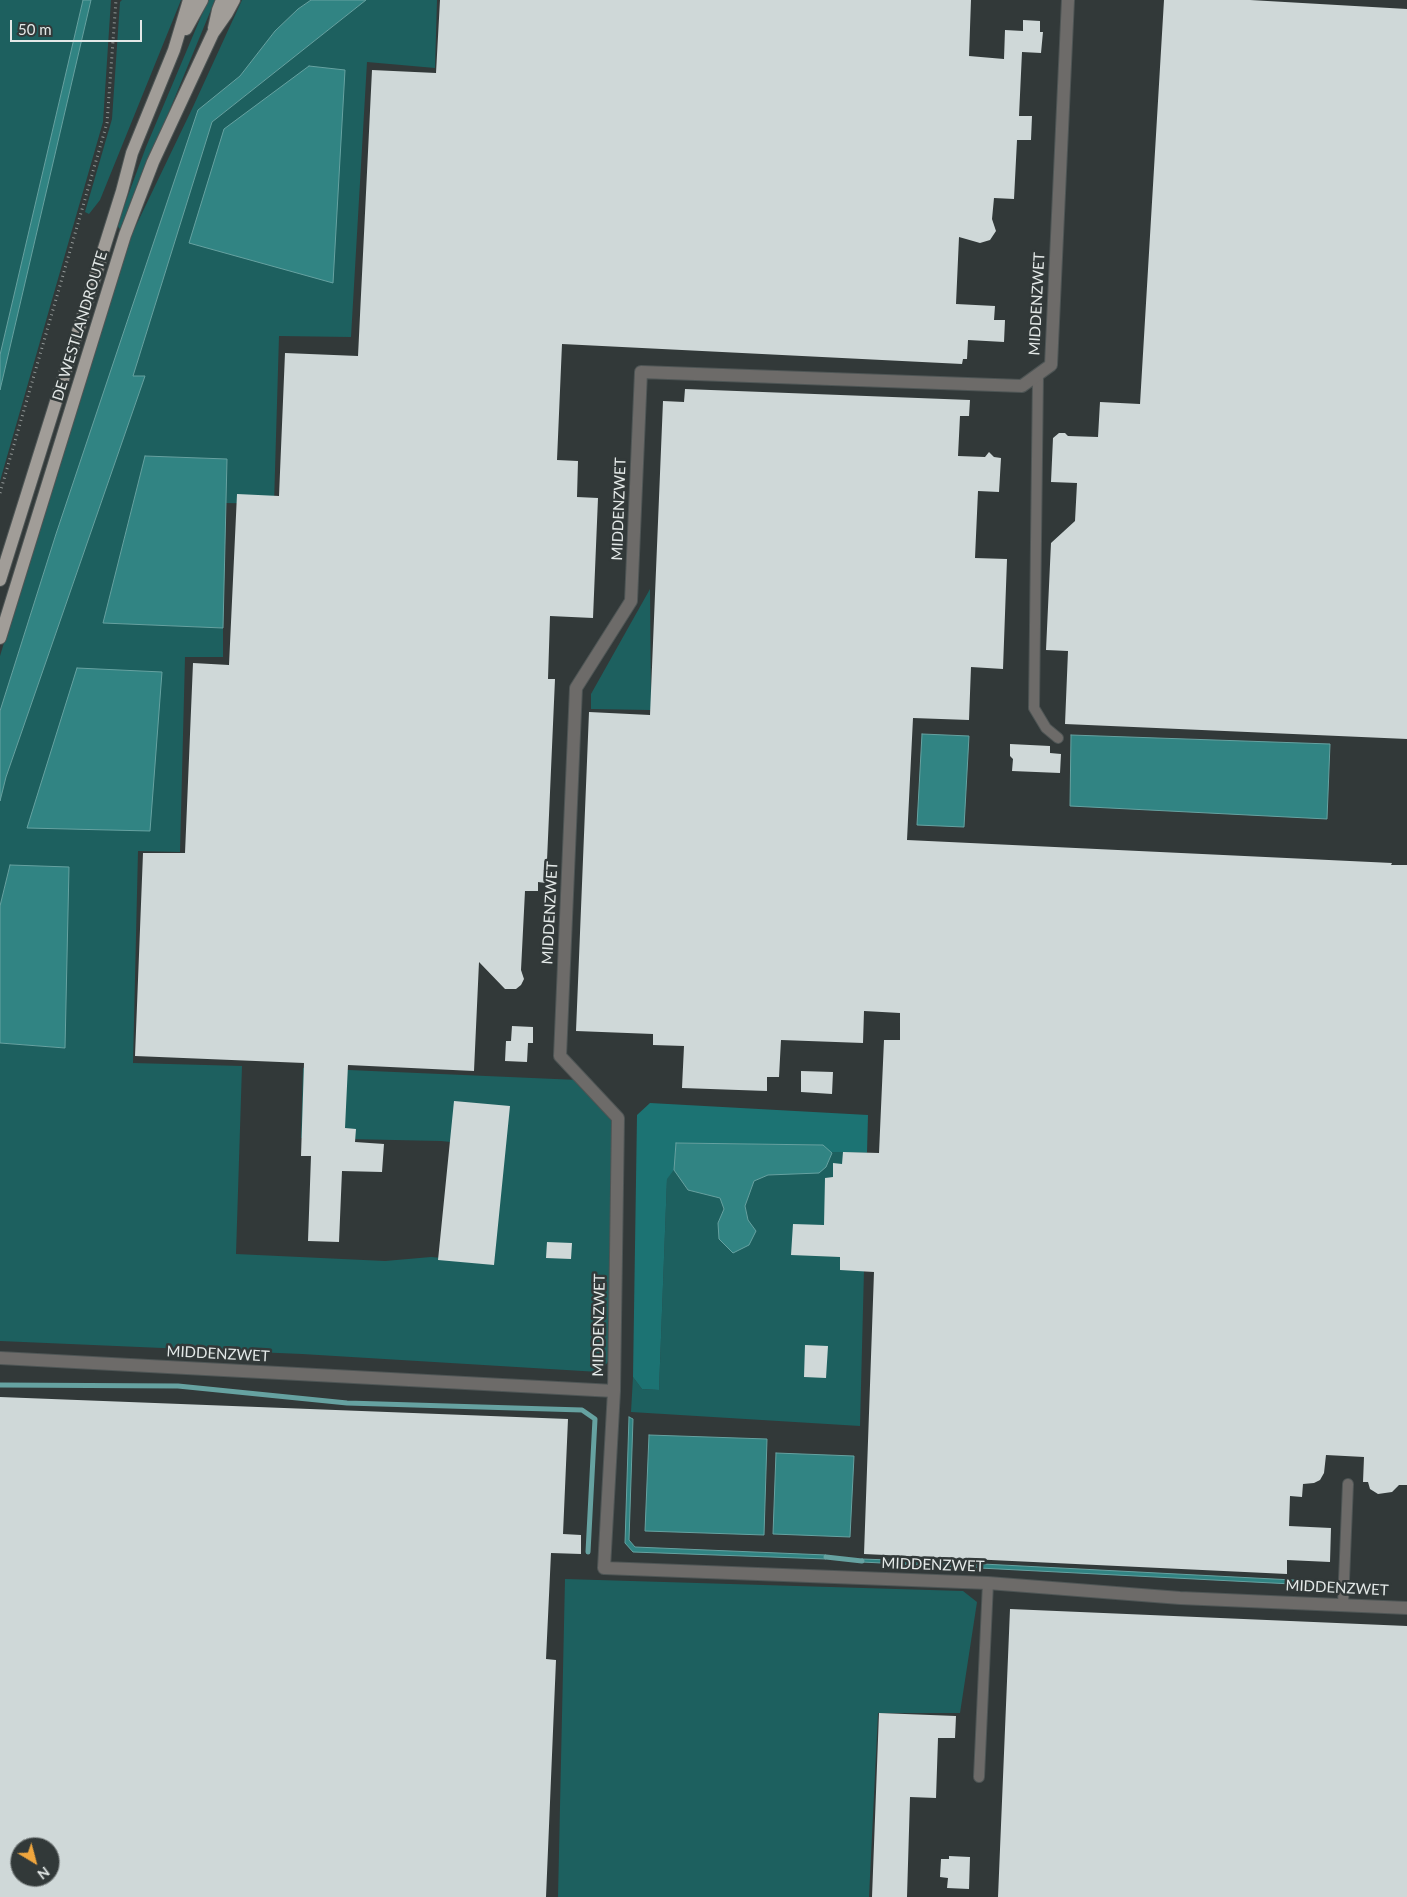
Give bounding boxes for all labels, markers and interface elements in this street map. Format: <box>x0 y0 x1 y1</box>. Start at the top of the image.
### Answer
scale bar <box>12 10 145 42</box>
text: 50 m <box>18 20 52 38</box>
street label: DE WESTLANDROUTE <box>49 249 111 403</box>
street label: MIDDENZWET <box>1025 252 1049 356</box>
street label: MIDDENZWET <box>608 457 630 561</box>
street label: MIDDENZWET <box>538 861 562 965</box>
street label: MIDDENZWET <box>589 1273 609 1377</box>
street label: MIDDENZWET <box>166 1342 270 1366</box>
street label: MIDDENZWET <box>881 1554 985 1576</box>
street label: MIDDENZWET <box>1285 1576 1389 1600</box>
north arrow <box>10 1837 60 1887</box>
text: N <box>34 1864 53 1884</box>

